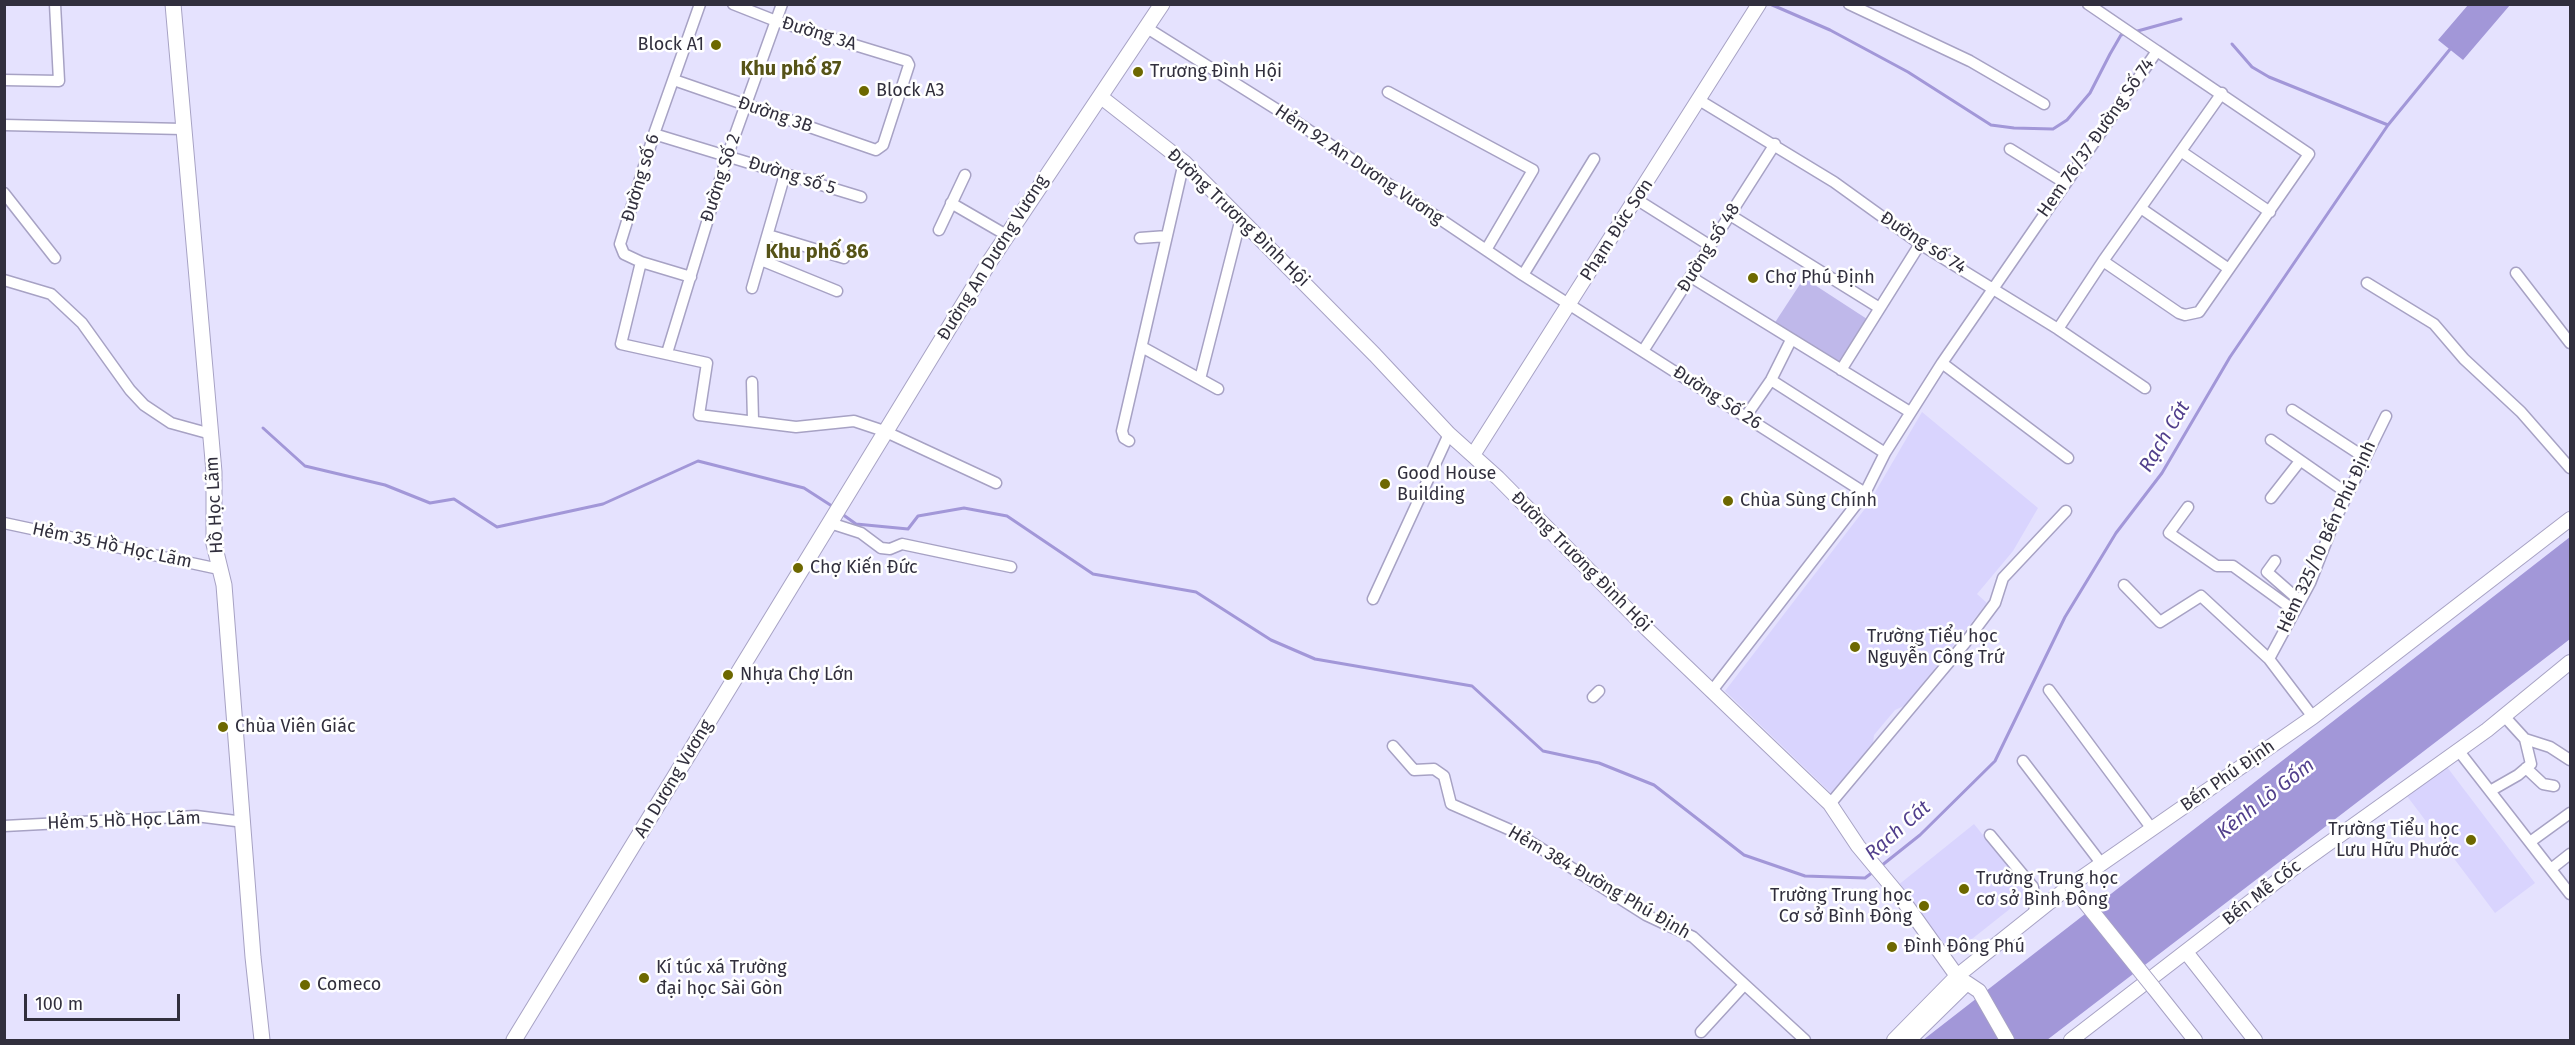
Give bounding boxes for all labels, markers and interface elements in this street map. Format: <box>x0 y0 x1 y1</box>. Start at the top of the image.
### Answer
street label: Đường 3A <box>779 12 859 56</box>
place label: Block A1 <box>638 34 704 56</box>
marker: Block A1 <box>709 38 723 52</box>
street label: Hem 76/37 Đường Số 74 <box>2033 54 2159 222</box>
district label: Khu phố 87 <box>741 57 841 81</box>
place label: Trương Đình Hội <box>1150 61 1282 83</box>
marker: Trương Đình Hội <box>1131 65 1145 79</box>
place label: Block A3 <box>876 80 945 102</box>
marker: Block A3 <box>857 84 871 98</box>
street label: Đường 3B <box>735 92 815 138</box>
street label: Hẻm 92 An Dương Vương <box>1271 100 1447 230</box>
street label: Đường số 6 <box>617 131 665 225</box>
street label: Đường Số 2 <box>697 131 745 225</box>
street label: Đường Trương Đình Hội <box>1162 144 1314 292</box>
street label: Đường số 5 <box>746 152 838 200</box>
street label: Đường An Dương Vương <box>933 171 1053 345</box>
street label: Phạm Đức Sơn <box>1576 175 1658 285</box>
street label: Đường số 48 <box>1673 200 1745 296</box>
street label: Đường số 74 <box>1876 207 1970 279</box>
district label: Khu phố 86 <box>765 240 869 264</box>
place label: Chợ Phú Định <box>1765 267 1875 289</box>
marker: Chợ Phú Định <box>1746 271 1760 285</box>
street label: Đường Số 26 <box>1669 361 1765 435</box>
water label: Rạch Cát <box>2135 397 2195 477</box>
street label: Hẻm 325/10 Bến Phú Định <box>2273 438 2381 636</box>
street label: Hồ Học Lãm <box>202 456 228 554</box>
place label: Good House Building <box>1397 463 1496 506</box>
marker: Good House Building <box>1378 477 1392 491</box>
street label: Đường Trương Đình Hội <box>1506 487 1656 637</box>
place label: Chùa Sùng Chính <box>1740 490 1877 512</box>
marker: Chùa Sùng Chính <box>1721 494 1735 508</box>
street label: Hẻm 35 Hồ Học Lãm <box>30 519 194 573</box>
place label: Chợ Kiến Đức <box>810 557 918 579</box>
marker: Chợ Kiến Đức <box>791 561 805 575</box>
place label: Trường Tiểu học Nguyễn Công Trứ <box>1867 626 2004 668</box>
marker: Trường Tiểu học Nguyễn Công Trứ <box>1848 640 1862 654</box>
place label: Nhựa Chợ Lớn <box>740 664 854 686</box>
marker: Nhựa Chợ Lớn <box>721 668 735 682</box>
place label: Chùa Viên Giác <box>235 716 356 738</box>
street label: An Dương Vương <box>630 716 718 842</box>
marker: Chùa Viên Giác <box>216 720 230 734</box>
street label: Bến Phú Định <box>2177 736 2279 816</box>
water label: Kênh Lò Gốm <box>2212 753 2320 845</box>
water label: Rạch Cát <box>1861 796 1935 866</box>
street label: Hẻm 5 Hồ Học Lãm <box>47 808 201 834</box>
place label: Trường Tiểu học Lưu Hữu Phước <box>2328 819 2459 862</box>
street label: Hẻm 384 Đường Phú Định <box>1504 822 1694 944</box>
marker: Trường Tiểu học Lưu Hữu Phước <box>2464 833 2478 847</box>
street label: Bến Mễ Cốc <box>2219 856 2305 930</box>
place label: Trường Trung học cơ sở Bình Đông <box>1976 868 2118 910</box>
marker: Trường Trung học cơ sở Bình Đông <box>1957 882 1971 896</box>
place label: Trường Trung học Cơ sở Bình Đông <box>1770 885 1912 928</box>
marker: Trường Trung học Cơ sở Bình Đông <box>1917 899 1931 913</box>
place label: Đình Đông Phú <box>1904 936 2025 958</box>
marker: Đình Đông Phú <box>1885 940 1899 954</box>
place label: Kí túc xá Trường đại học Sài Gòn <box>656 957 787 1000</box>
marker: Kí túc xá Trường đại học Sài Gòn <box>637 971 651 985</box>
place label: Comeco <box>317 974 381 996</box>
marker: Comeco <box>298 978 312 992</box>
scale bar <box>27 982 183 1020</box>
text: 100 m <box>35 993 83 1015</box>

